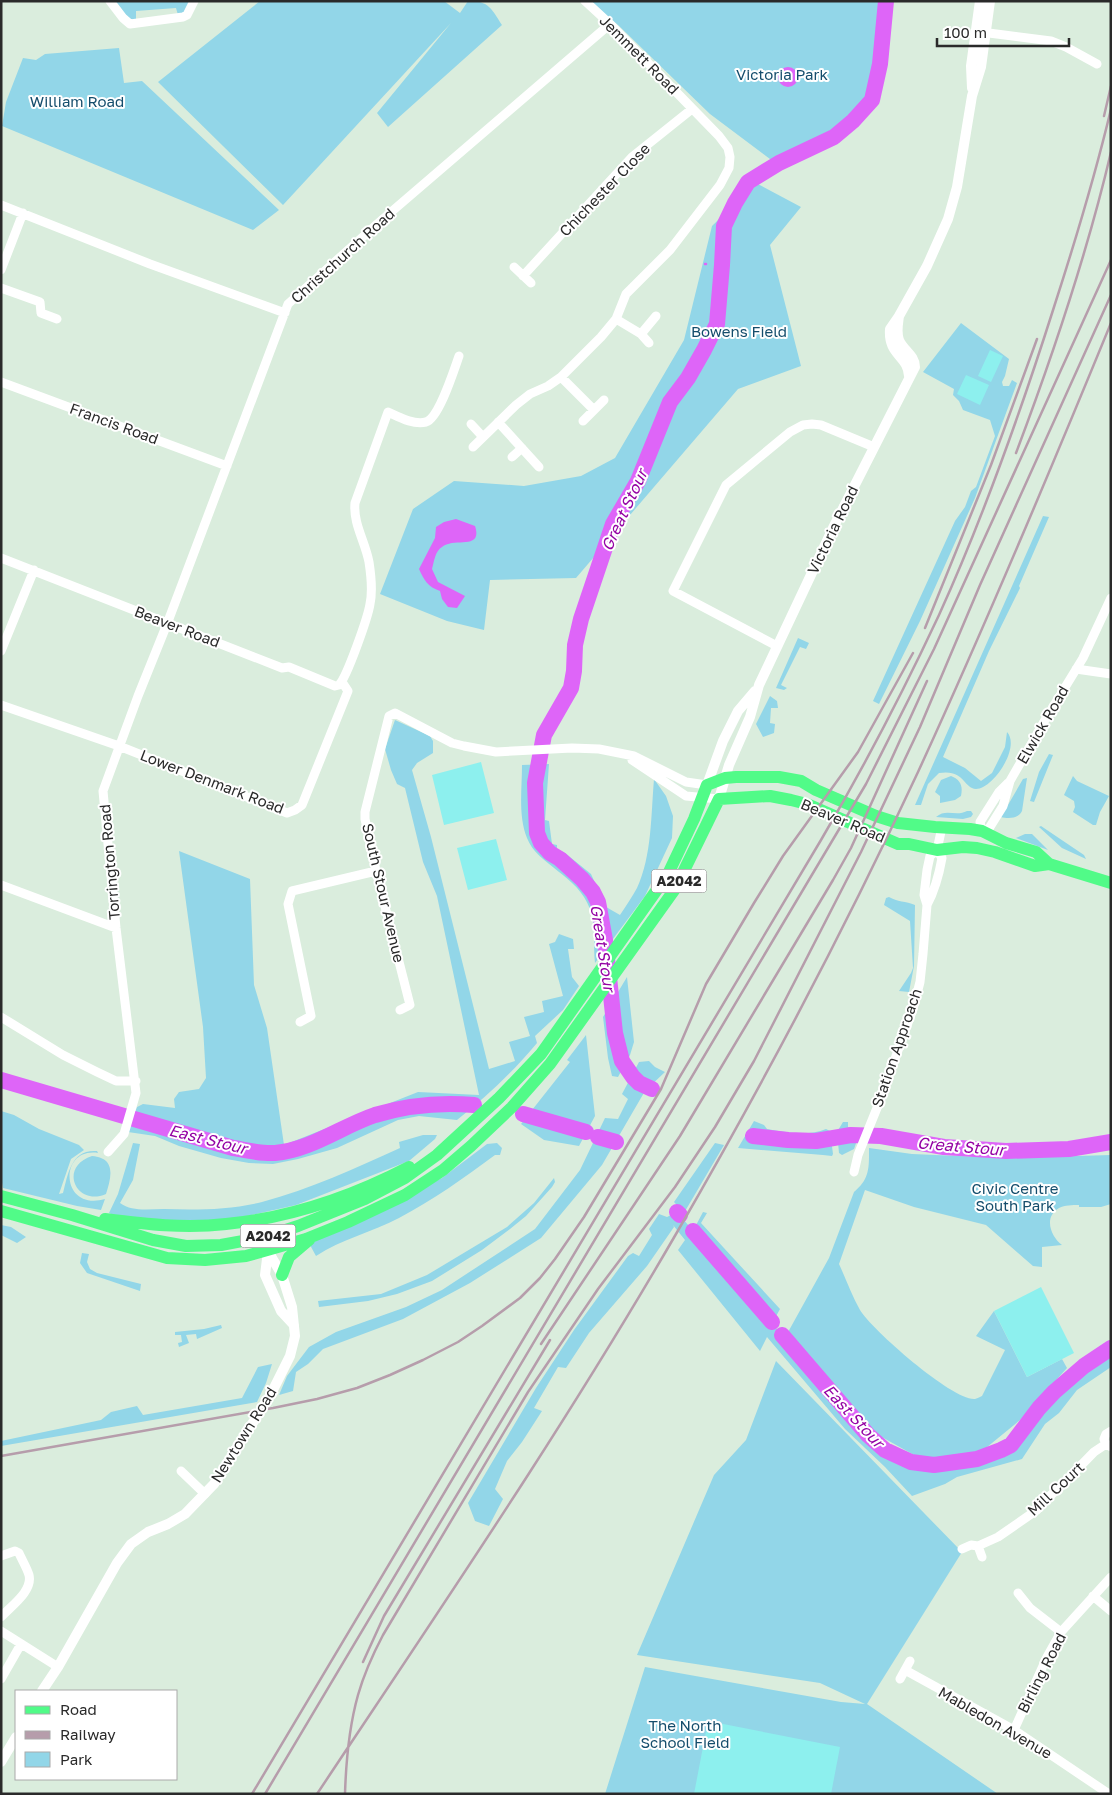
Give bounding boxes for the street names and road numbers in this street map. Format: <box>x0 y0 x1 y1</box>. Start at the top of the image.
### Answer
street label: Jemmett Road <box>596 11 683 98</box>
street label: Chichester Close <box>555 139 653 240</box>
street label: Christchurch Road <box>287 204 398 307</box>
street label: Francis Road <box>68 399 161 447</box>
street label: Victoria Road <box>803 482 861 577</box>
street label: Beaver Road <box>132 602 223 651</box>
street label: Elwick Road <box>1013 682 1072 767</box>
street label: Lower Denmark Road <box>138 745 287 817</box>
street label: Beaver Road <box>798 794 888 846</box>
street label: Torrington Road <box>95 804 123 921</box>
street label: South Stour Avenue <box>359 821 409 965</box>
road number: A2042 <box>652 869 706 892</box>
street label: Station Approach <box>867 986 925 1110</box>
road number: A2042 <box>240 1224 296 1248</box>
street label: Newtown Road <box>207 1383 280 1486</box>
street label: Mill Court <box>1023 1458 1087 1519</box>
street label: Birling Road <box>1013 1629 1069 1716</box>
street label: Mabledon Avenue <box>936 1682 1056 1762</box>

